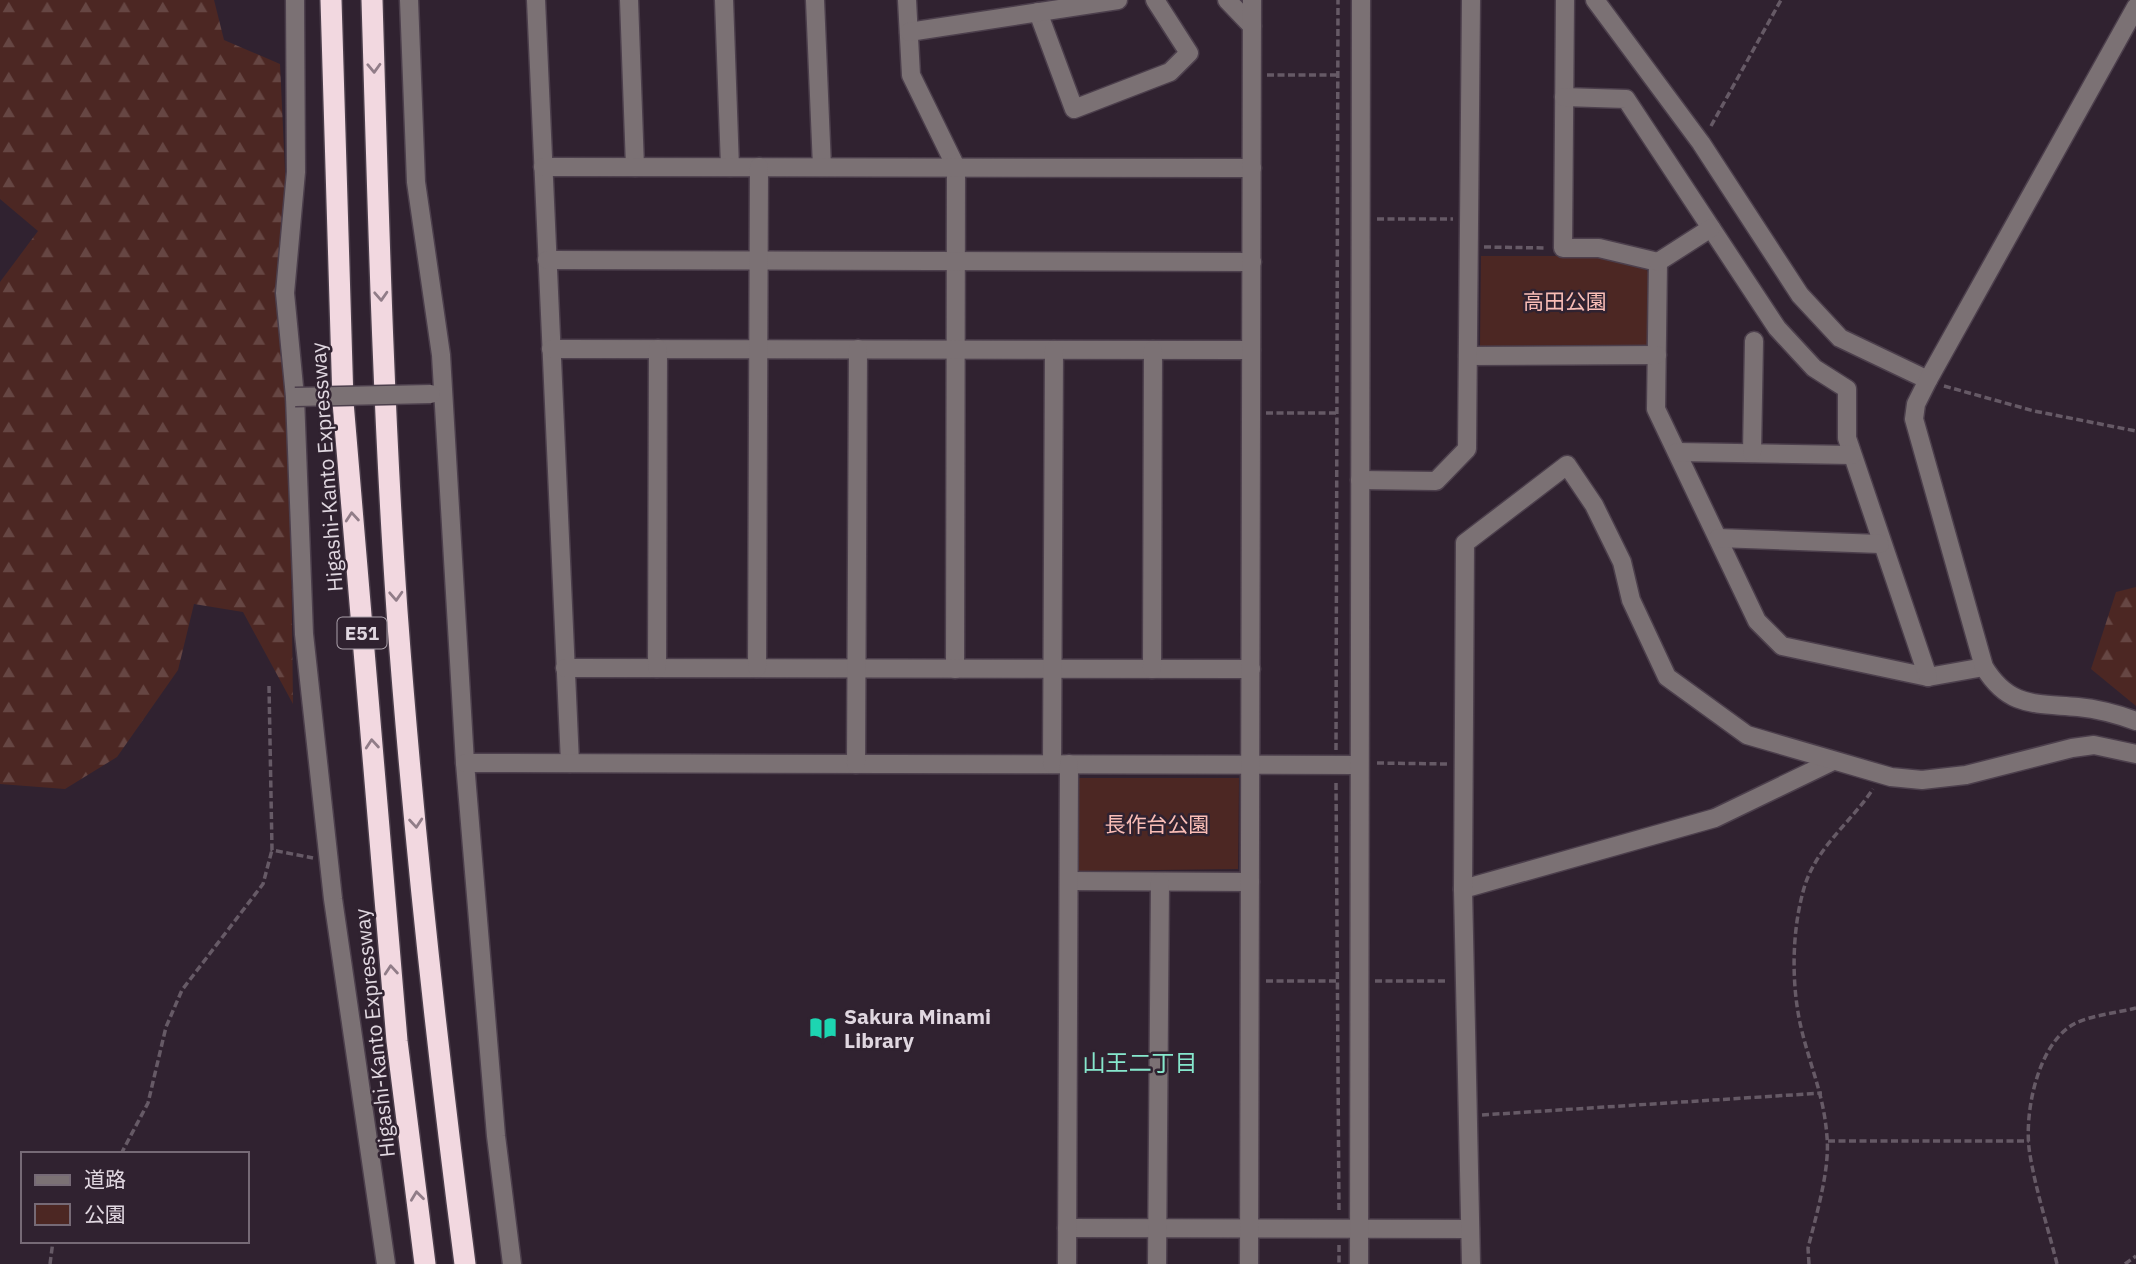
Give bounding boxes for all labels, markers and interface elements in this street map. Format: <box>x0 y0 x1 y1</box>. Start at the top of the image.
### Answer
one-way arrow <box>367 63 382 74</box>
park label: 高田公園 <box>1523 287 1607 315</box>
one-way arrow <box>373 290 388 301</box>
street label: Higashi-Kanto Expressway <box>303 341 349 593</box>
one-way arrow <box>345 511 360 522</box>
one-way arrow <box>389 591 404 602</box>
road number: E51 <box>338 618 386 648</box>
one-way arrow <box>364 738 379 749</box>
park label: 長作台公園 <box>1105 810 1210 838</box>
one-way arrow <box>408 818 423 829</box>
street label: Higashi-Kanto Expressway <box>347 907 401 1159</box>
one-way arrow <box>384 964 399 975</box>
place label: Sakura Minami Library <box>844 1002 991 1054</box>
library icon: Sakura Minami Library <box>808 1013 838 1043</box>
district label: 山王二丁目 <box>1083 1047 1198 1077</box>
legend <box>21 1152 248 1243</box>
text: 道路 <box>84 1165 126 1193</box>
one-way arrow <box>409 1190 424 1202</box>
text: 公園 <box>84 1200 126 1228</box>

